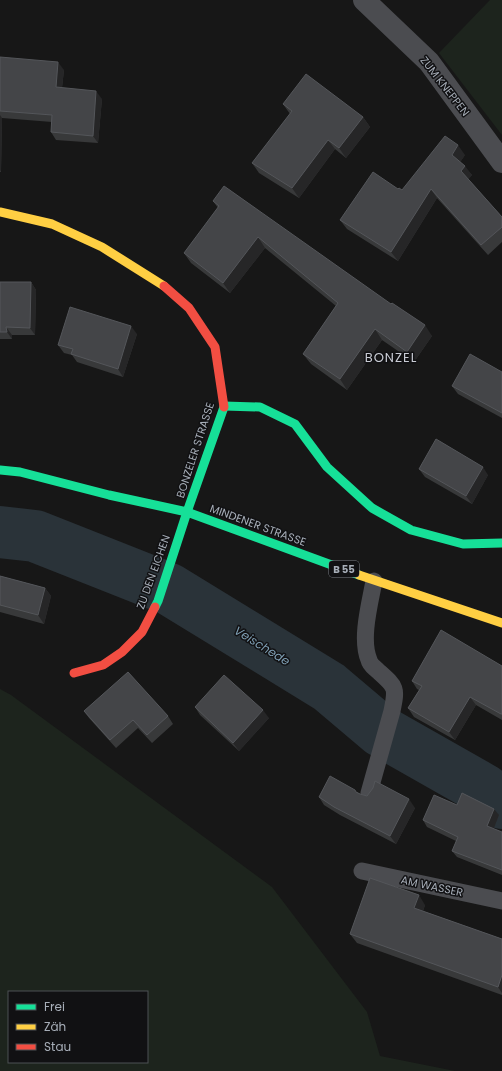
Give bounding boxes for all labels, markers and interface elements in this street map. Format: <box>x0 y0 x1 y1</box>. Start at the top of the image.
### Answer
street label: ZUM KNEPPEN <box>417 53 473 119</box>
district label: BONZEL <box>365 348 417 367</box>
street label: BONZELER STRASSE <box>172 400 218 500</box>
street label: MINDENER STRASSE <box>208 500 308 550</box>
street label: ZU DEN EICHEN <box>132 533 174 611</box>
road number: B 55 <box>329 561 359 577</box>
water label: Veischede <box>231 622 294 670</box>
street label: AM WASSER <box>399 872 465 900</box>
legend <box>8 991 148 1063</box>
text: Frei <box>44 998 65 1015</box>
text: Zäh <box>44 1018 66 1035</box>
text: Stau <box>44 1038 71 1055</box>

